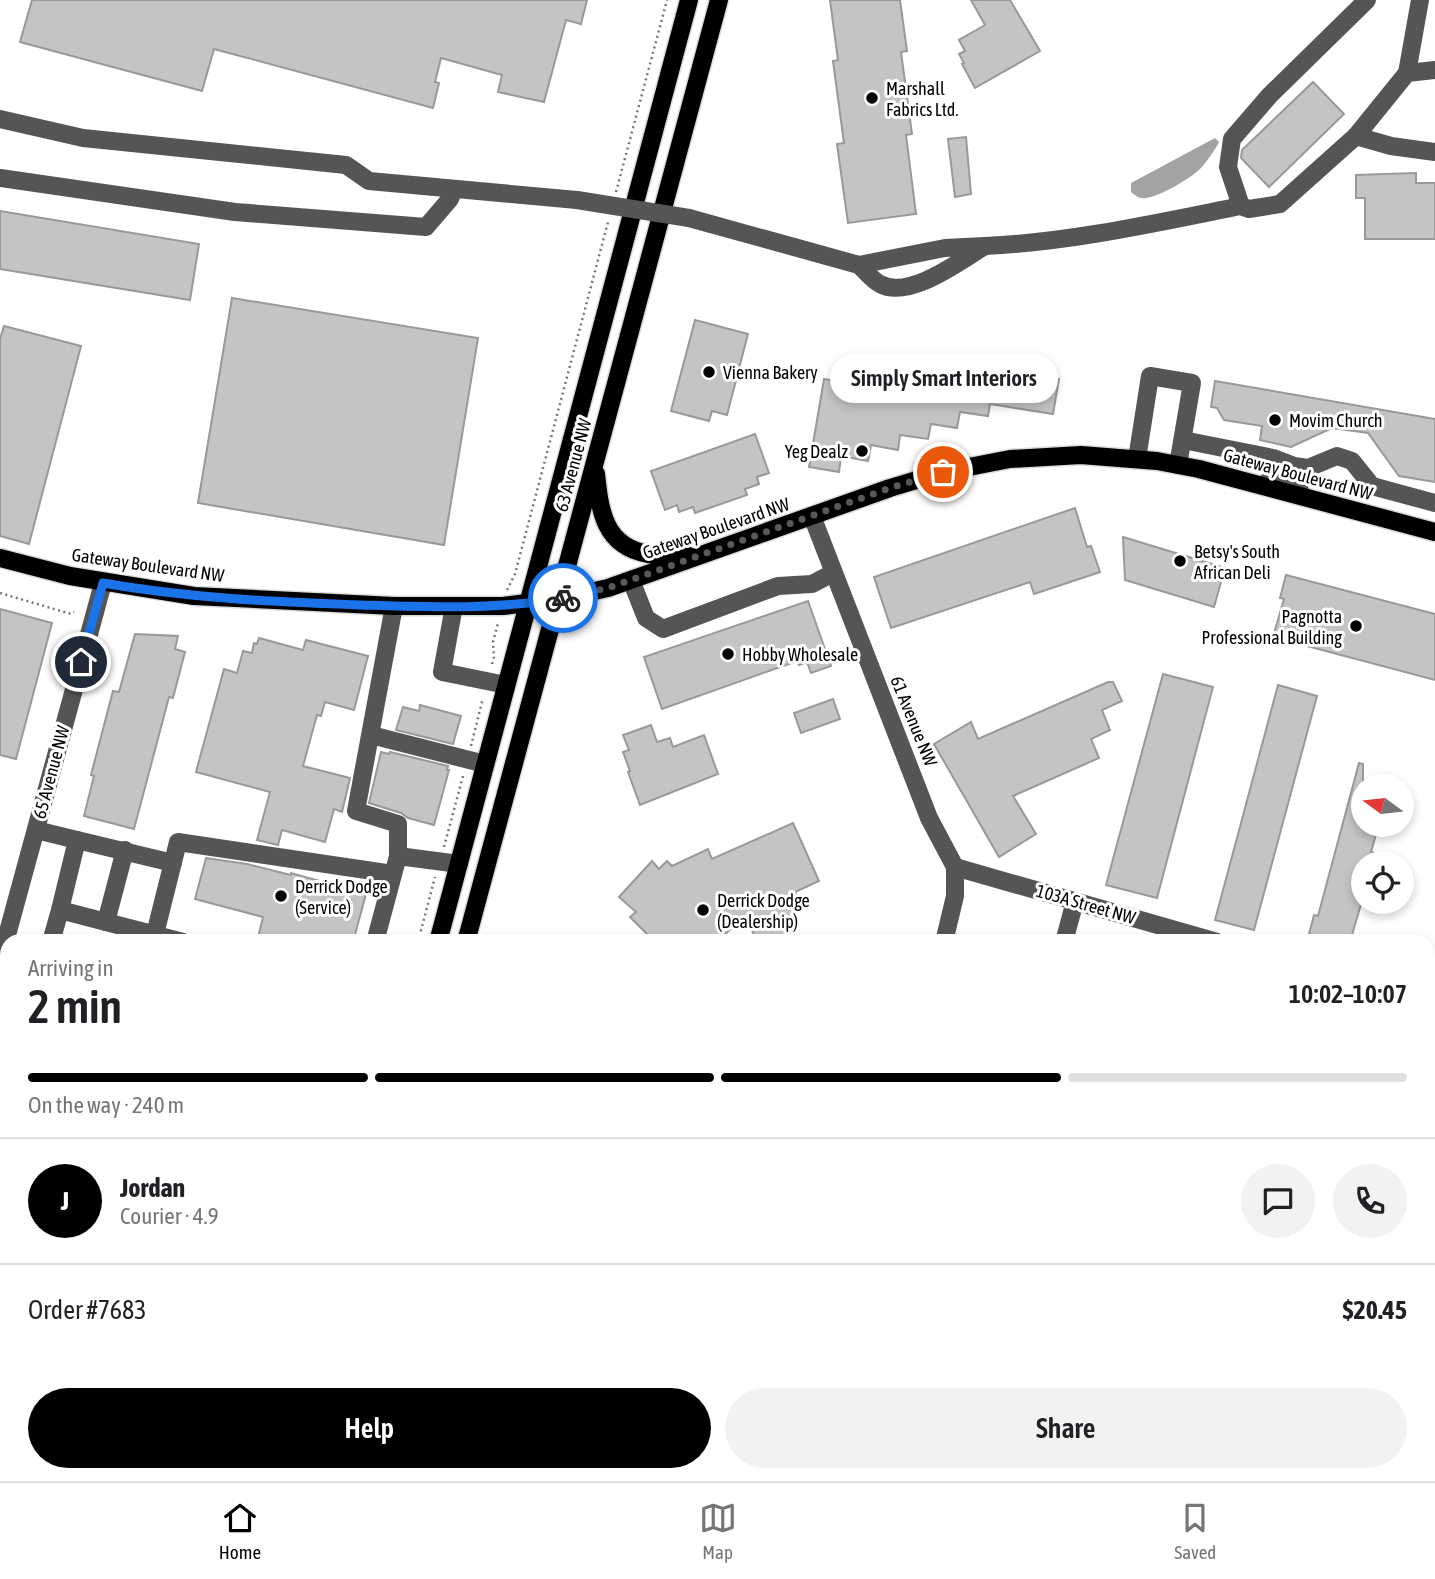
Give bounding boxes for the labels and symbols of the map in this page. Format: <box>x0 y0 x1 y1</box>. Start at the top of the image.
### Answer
place label: Marshall Fabrics Ltd. <box>886 78 958 120</box>
marker: Marshall Fabrics Ltd. <box>864 90 880 106</box>
callout: Simply Smart Interiors <box>829 353 1057 402</box>
place label: Vienna Bakery <box>723 362 818 383</box>
marker: Vienna Bakery <box>701 364 717 380</box>
place label: Movim Church <box>1289 410 1383 431</box>
marker: Movim Church <box>1267 412 1283 428</box>
street label: 63 Avenue NW <box>551 416 595 514</box>
place label: Yeg Dealz <box>785 441 849 462</box>
pin <box>913 442 973 502</box>
marker: Yeg Dealz <box>854 443 870 459</box>
street label: Gateway Boulevard NW <box>1221 444 1375 504</box>
street label: Gateway Boulevard NW <box>640 493 792 563</box>
place label: Betsy's South African Deli <box>1194 541 1280 583</box>
street label: Gateway Boulevard NW <box>70 544 226 586</box>
marker: Betsy's South African Deli <box>1172 553 1188 569</box>
courier <box>528 563 598 633</box>
place label: Pagnotta Professional Building <box>1202 606 1342 648</box>
marker: Pagnotta Professional Building <box>1348 618 1364 634</box>
pin <box>51 632 111 692</box>
place label: Hobby Wholesale <box>742 644 858 665</box>
marker: Hobby Wholesale <box>720 646 736 662</box>
street label: 61 Avenue NW <box>886 673 942 769</box>
street label: 65 Avenue NW <box>29 723 73 821</box>
north arrow <box>1351 774 1414 836</box>
place label: Derrick Dodge (Service) <box>295 876 388 918</box>
street label: 103A Street NW <box>1034 880 1138 928</box>
marker: Derrick Dodge (Service) <box>273 888 289 904</box>
place label: Derrick Dodge (Dealership) <box>717 890 810 932</box>
marker: Derrick Dodge (Dealership) <box>695 902 711 918</box>

